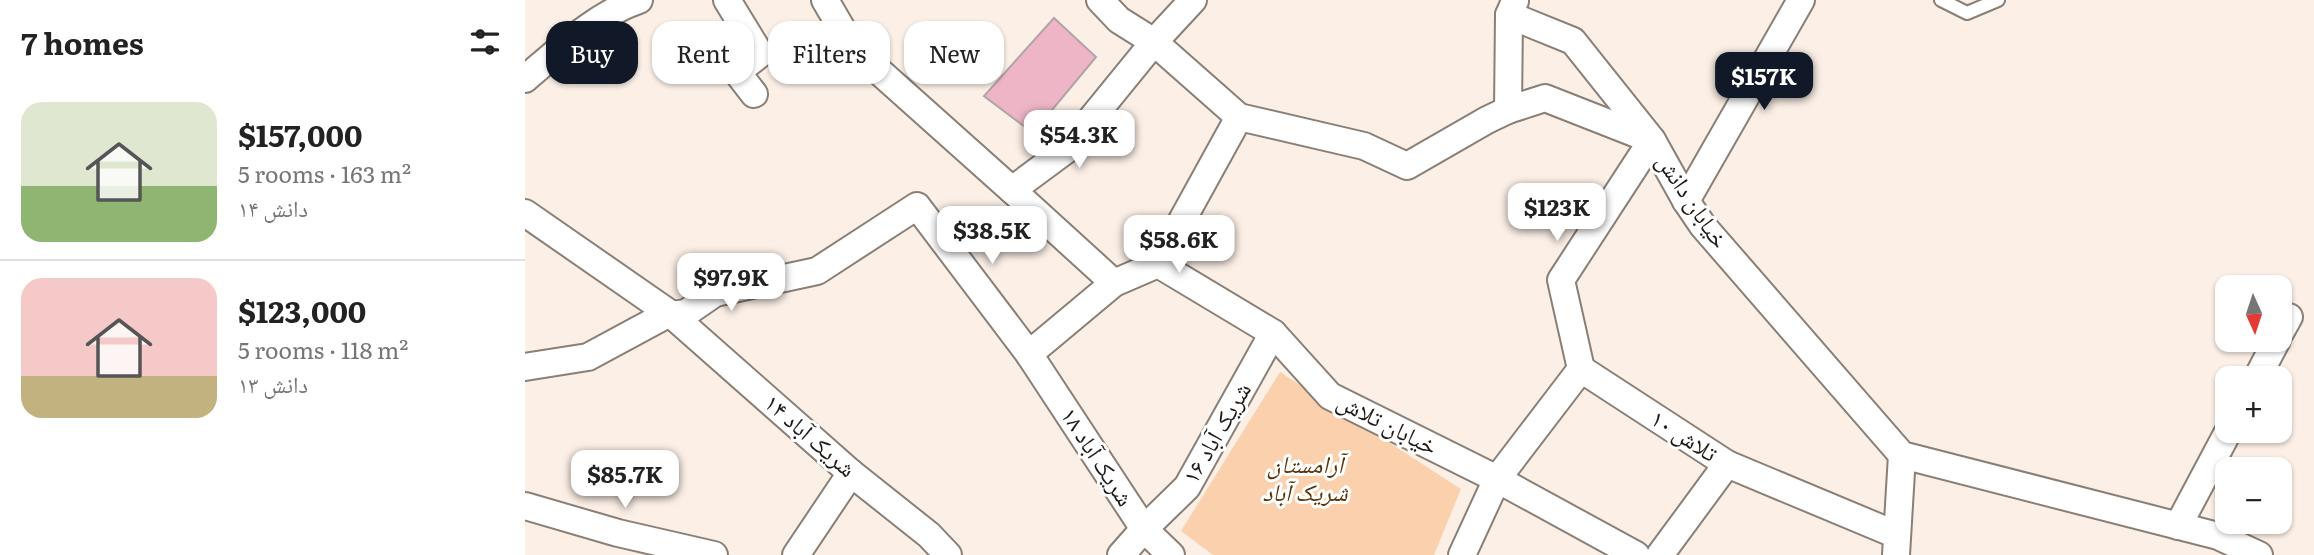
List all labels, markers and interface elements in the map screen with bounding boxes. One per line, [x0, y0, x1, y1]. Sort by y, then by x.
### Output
text: 7 homes [21, 20, 144, 64]
chip: Buy [546, 21, 638, 84]
chip: Rent [652, 21, 754, 84]
chip: Filters [768, 21, 890, 84]
chip: New [904, 21, 1004, 84]
icon: filters [466, 23, 504, 61]
pin: $157K [1715, 52, 1813, 112]
text: $157K [1731, 58, 1797, 92]
pin: $54.3K [1022, 110, 1136, 170]
text: $157,000 [238, 112, 362, 156]
text: $54.3K [1040, 116, 1118, 150]
icon: home [77, 130, 161, 214]
street label: خیابان دانش [1649, 145, 1739, 254]
text: 5 rooms · 163 m² [238, 156, 411, 190]
pin: $123K [1508, 184, 1606, 243]
text: $123K [1524, 189, 1590, 223]
text: دانش ۱۴ [238, 190, 308, 224]
pin: $38.5K [935, 206, 1049, 266]
text: $38.5K [953, 212, 1031, 246]
pin: $58.6K [1122, 216, 1236, 275]
text: $58.6K [1140, 221, 1218, 255]
pin: $97.9K [674, 254, 788, 313]
text: $97.9K [693, 259, 769, 293]
north arrow [2215, 275, 2293, 352]
map controls [2215, 275, 2292, 534]
text: $123,000 [238, 288, 366, 332]
icon: home [77, 306, 161, 390]
text: 5 rooms · 118 m² [238, 332, 408, 366]
text: دانش ۱۳ [238, 366, 308, 400]
button: + [2215, 366, 2292, 443]
street label: شریک آباد ۱۶ [1172, 375, 1258, 489]
street label: خیابان تلاش [1332, 382, 1445, 462]
street label: شریک آباد ۱۴ [758, 384, 865, 484]
street label: شریک آباد ۱۸ [1054, 399, 1144, 512]
street label: تلاش ۱۰ [1645, 399, 1726, 469]
park label: آرامستان شریک آباد [1262, 445, 1349, 508]
pin: $85.7K [568, 450, 682, 510]
text: $85.7K [587, 456, 663, 490]
button: − [2215, 457, 2292, 534]

